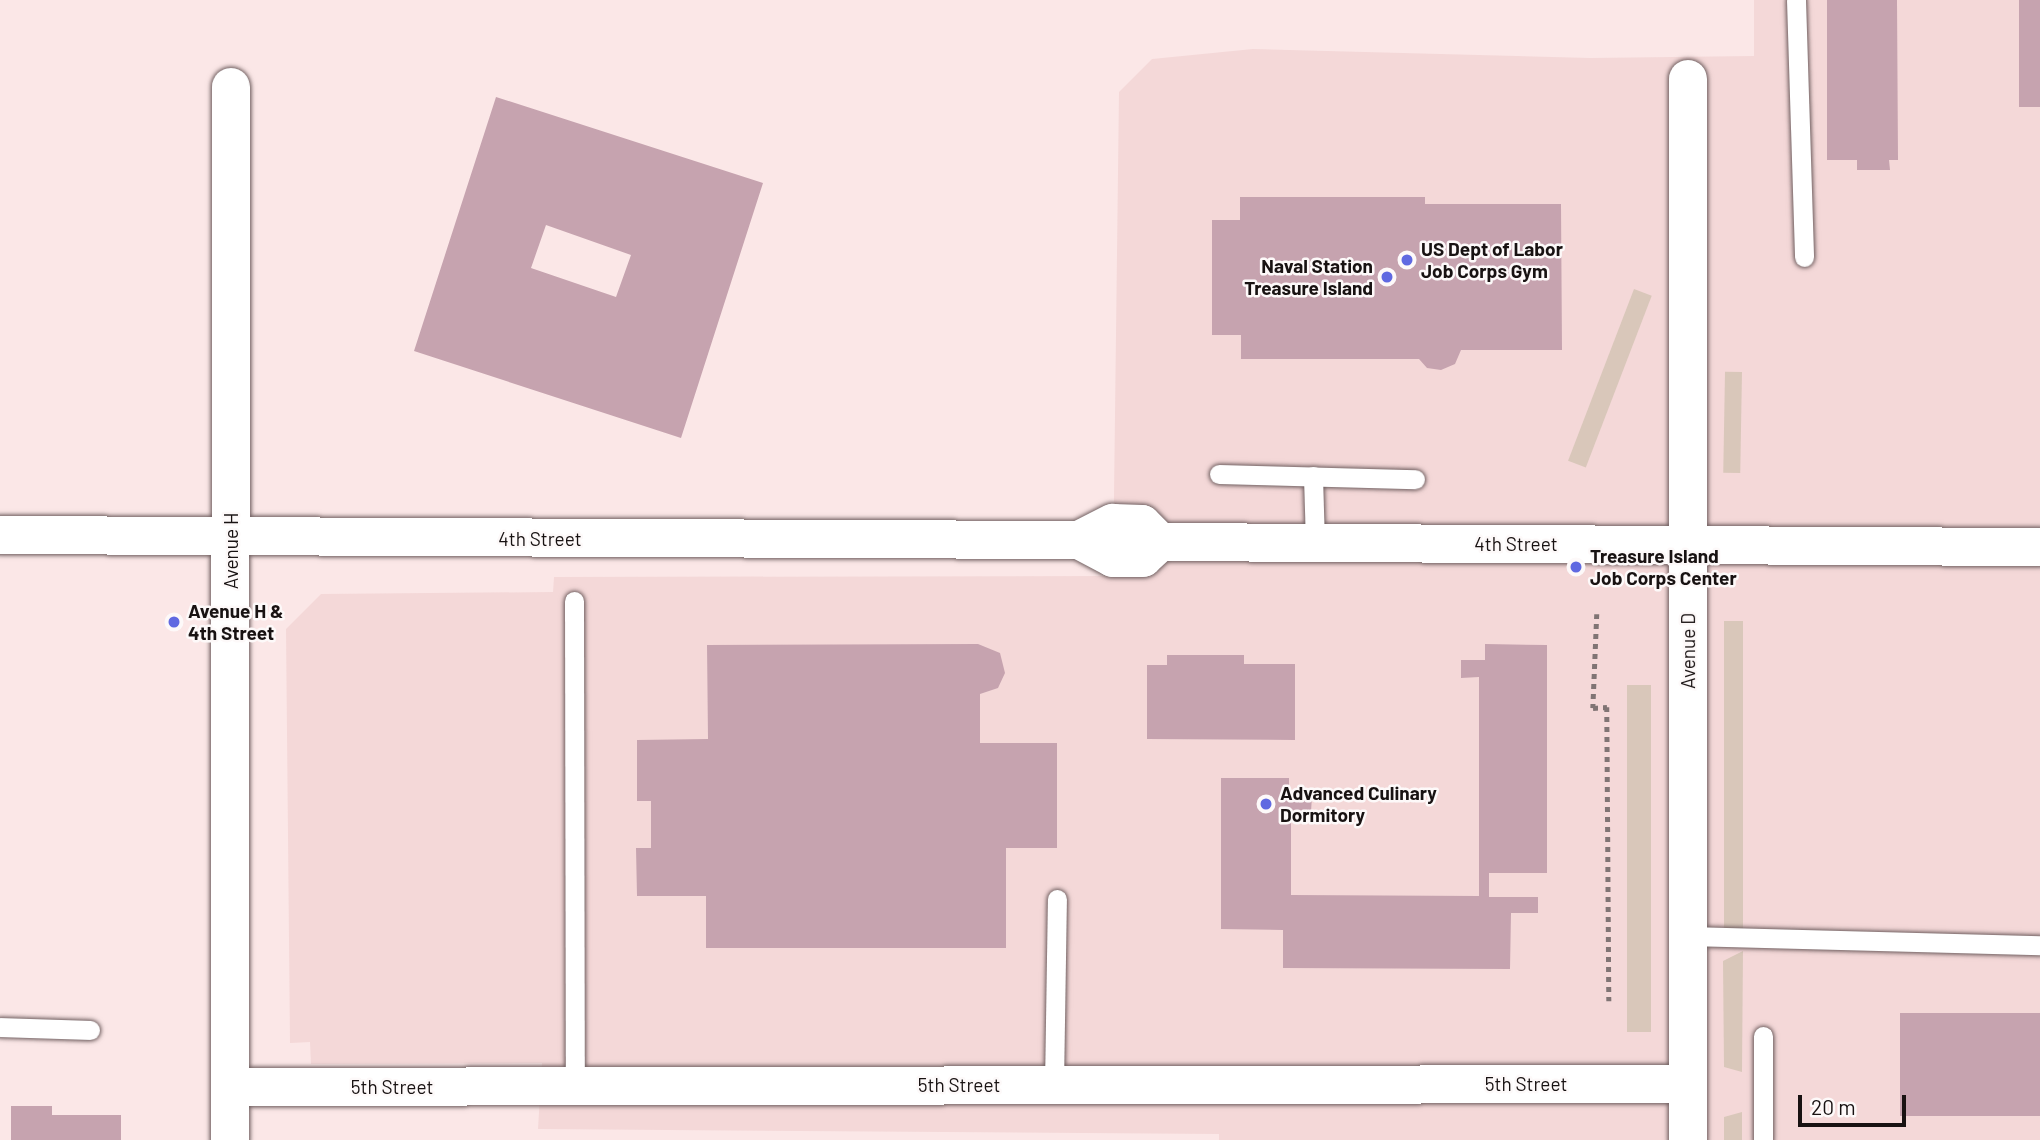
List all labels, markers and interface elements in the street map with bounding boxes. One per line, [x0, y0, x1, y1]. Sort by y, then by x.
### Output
place label: US Dept of Labor Job Corps Gym [1421, 238, 1563, 282]
marker: US Dept of Labor Job Corps Gym [1399, 252, 1415, 268]
place label: Naval Station Treasure Island [1244, 255, 1373, 299]
marker: Naval Station Treasure Island [1379, 269, 1395, 285]
street label: Avenue H [220, 513, 242, 589]
street label: 4th Street [498, 528, 582, 550]
street label: 4th Street [1474, 533, 1558, 555]
place label: Treasure Island Job Corps Center [1590, 545, 1737, 589]
marker: Treasure Island Job Corps Center [1568, 559, 1584, 575]
place label: Avenue H & 4th Street [188, 600, 283, 644]
street label: Avenue D [1677, 613, 1699, 689]
marker: Avenue H & 4th Street [166, 614, 182, 630]
place label: Advanced Culinary Dormitory [1280, 782, 1437, 826]
marker: Advanced Culinary Dormitory [1258, 796, 1274, 812]
street label: 5th Street [1485, 1073, 1567, 1095]
street label: 5th Street [918, 1074, 1000, 1096]
street label: 5th Street [351, 1076, 433, 1098]
scale bar [1802, 1080, 1910, 1124]
text: 20 m [1811, 1094, 1856, 1119]

